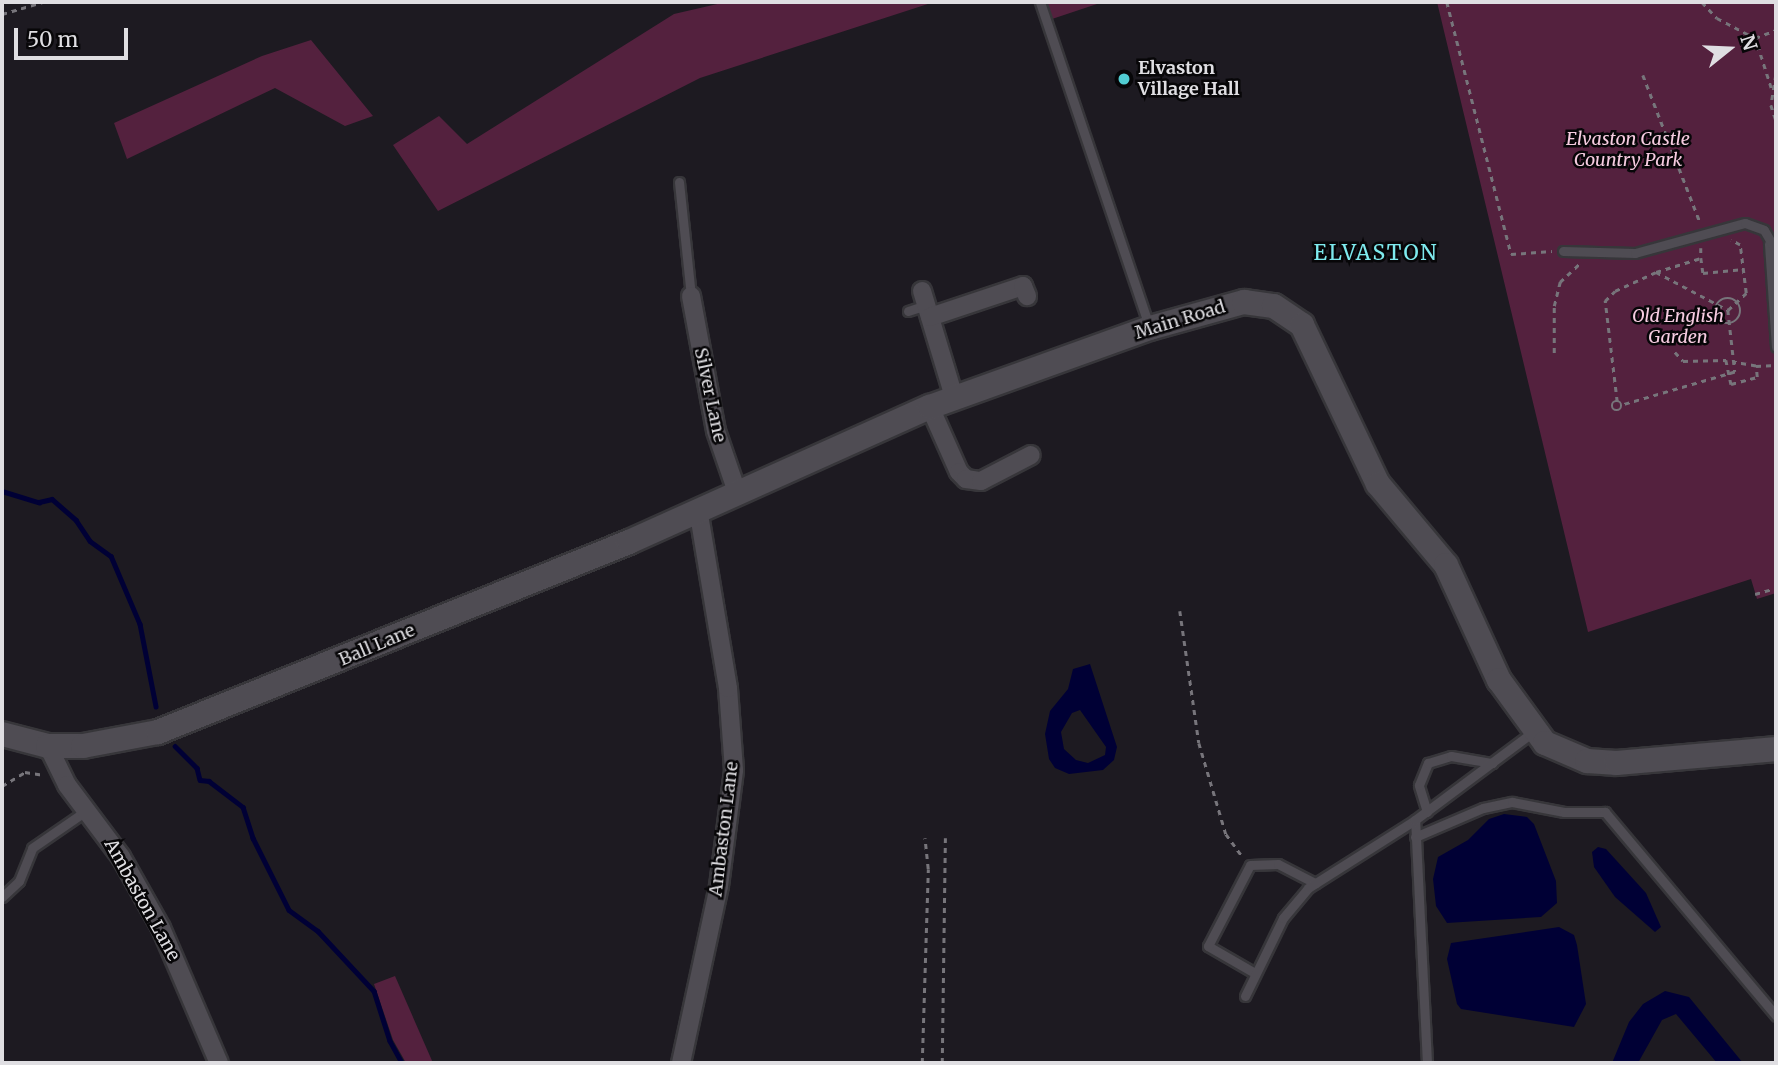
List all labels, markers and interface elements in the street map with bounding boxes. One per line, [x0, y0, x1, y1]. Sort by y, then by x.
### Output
scale bar [18, 14, 131, 58]
north arrow [1694, 14, 1764, 84]
text: 50 m [27, 26, 78, 53]
text: N [1735, 32, 1763, 53]
place label: Elvaston Village Hall [1138, 58, 1240, 100]
marker: Elvaston Village Hall [1116, 71, 1132, 87]
park label: Elvaston Castle Country Park [1566, 129, 1690, 172]
district label: ELVASTON [1314, 240, 1438, 266]
street label: Main Road [1132, 296, 1228, 344]
park label: Old English Garden [1632, 306, 1724, 348]
street label: Silver Lane [689, 346, 731, 444]
street label: Ball Lane [336, 619, 418, 671]
street label: Ambaston Lane [705, 760, 743, 898]
street label: Ambaston Lane [100, 835, 184, 965]

